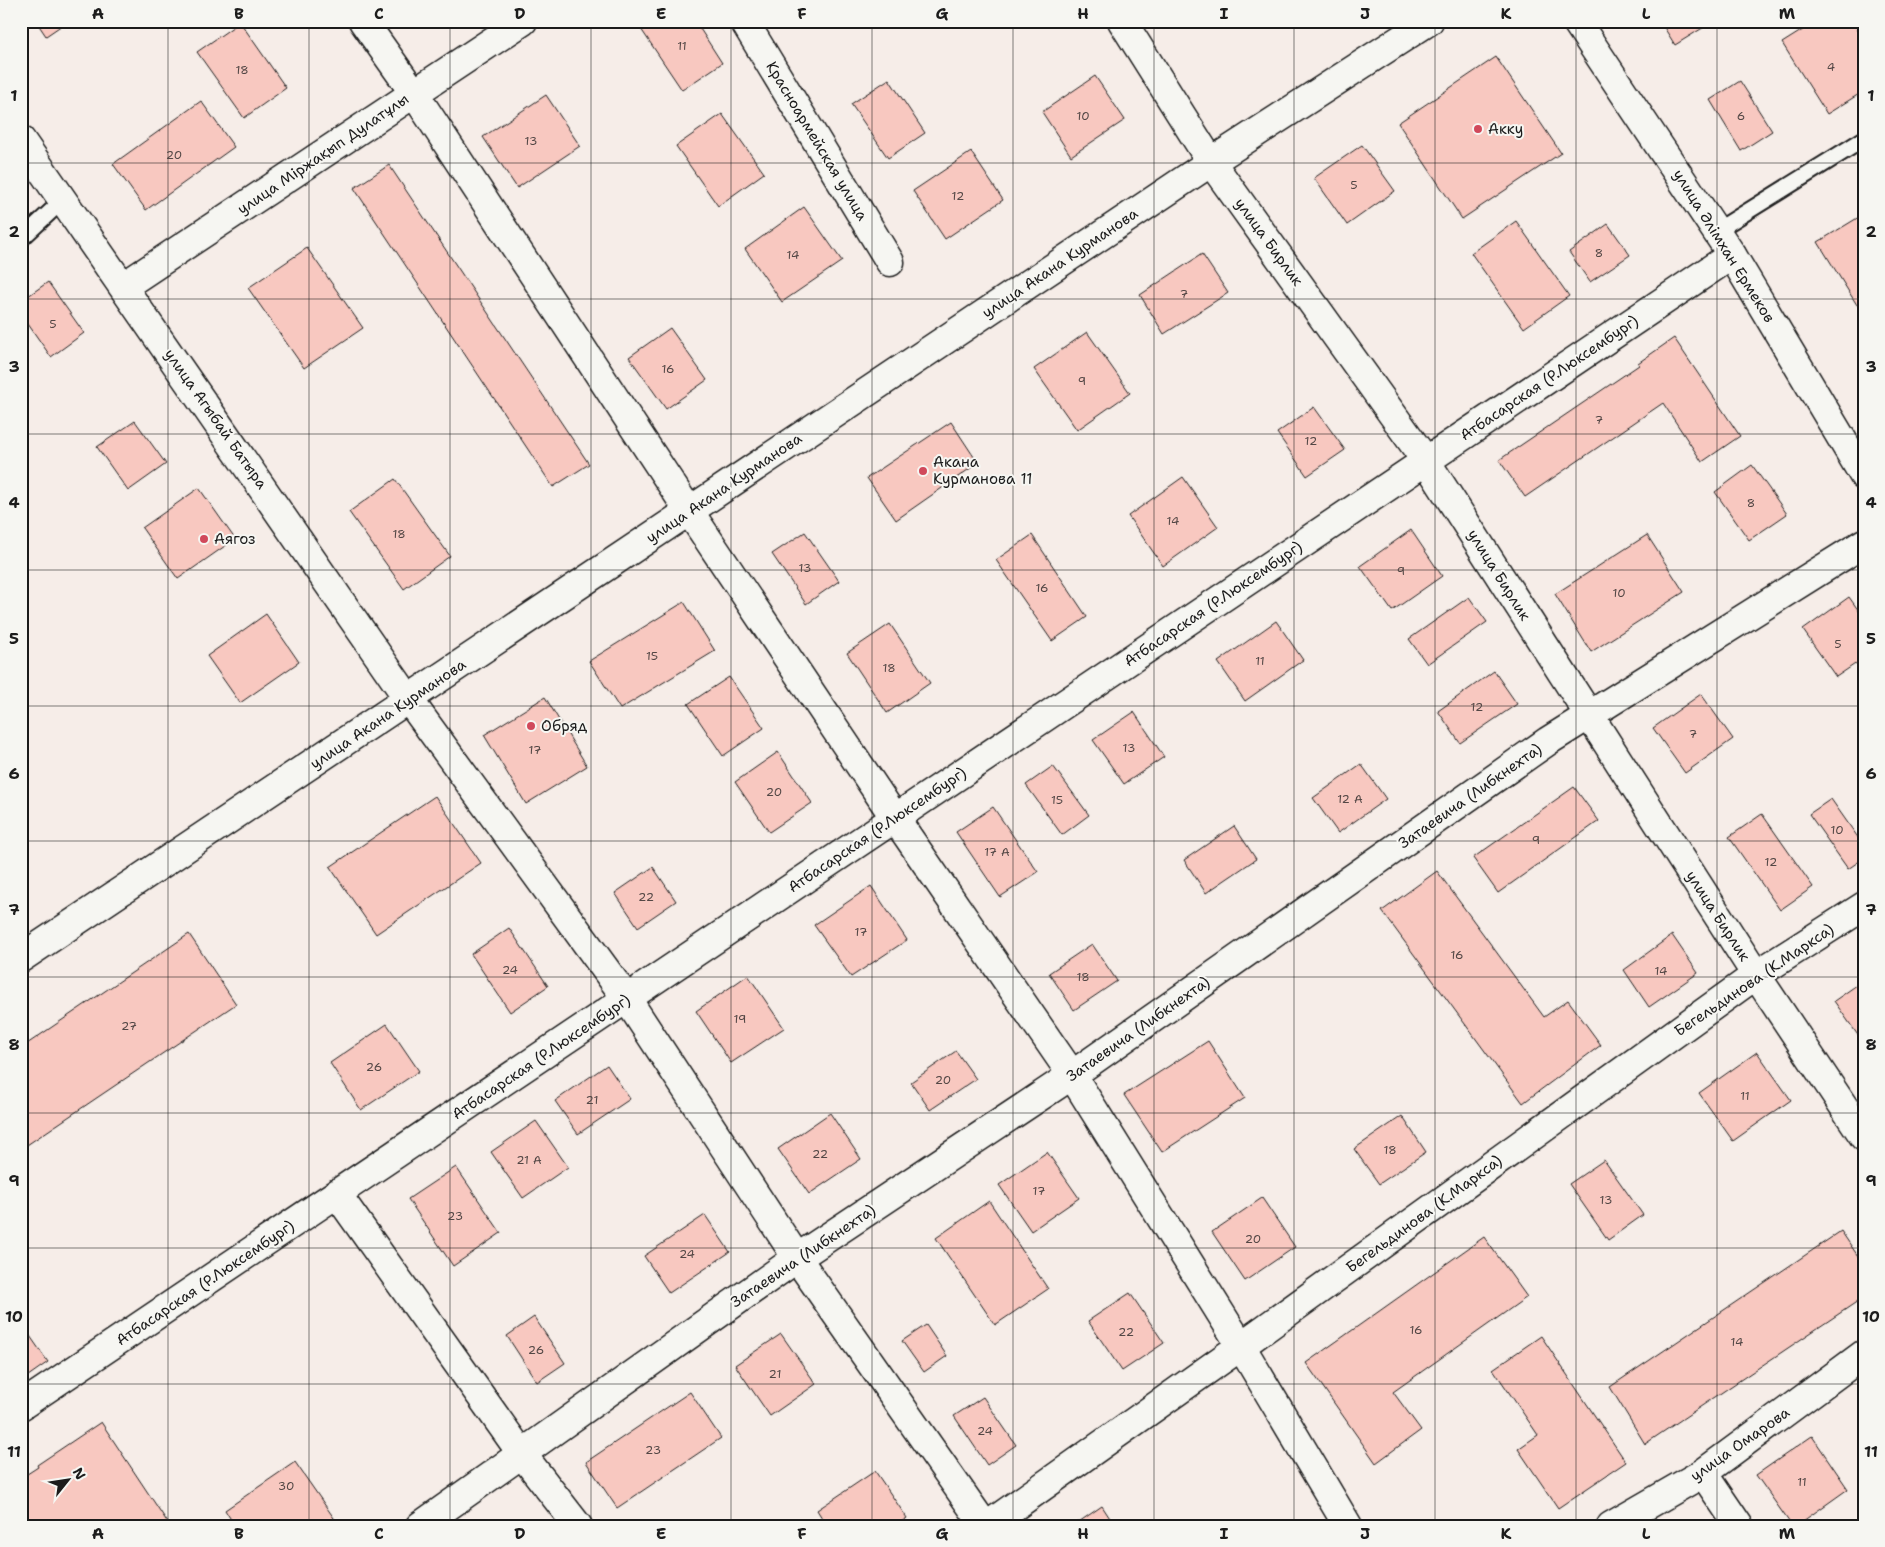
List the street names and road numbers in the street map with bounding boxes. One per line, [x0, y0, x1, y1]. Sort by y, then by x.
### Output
street label: Красноармейская улица [761, 58, 873, 225]
street label: улица Міржақып Дулатұлы [233, 89, 413, 219]
street label: улица Әлімхан Ермеков [1669, 166, 1779, 327]
street label: улица Бирлик [1230, 194, 1308, 290]
street label: улица Акана Курманова [978, 203, 1142, 323]
street label: Атбасарская (Р.Люксембург) [1456, 311, 1642, 445]
street label: улица Агыбай Батыра [160, 345, 272, 494]
street label: улица Акана Курманова [642, 428, 806, 548]
street label: улица Бирлик [1463, 526, 1535, 624]
street label: Атбасарская (Р.Люксембург) [1120, 537, 1306, 671]
street label: улица Акана Курманова [306, 654, 470, 774]
street label: Затаевича (Либкнехта) [1394, 739, 1546, 853]
street label: Атбасарская (Р.Люксембург) [784, 763, 970, 897]
street label: улица Бирлик [1681, 867, 1755, 965]
street label: Бегельдинова (К.Маркса) [1670, 919, 1838, 1041]
street label: Затаевича (Либкнехта) [1062, 972, 1214, 1086]
street label: Атбасарская (Р.Люксембург) [448, 990, 634, 1124]
street label: Бегельдинова (К.Маркса) [1342, 1151, 1506, 1277]
street label: Затаевича (Либкнехта) [727, 1200, 879, 1312]
street label: Атбасарская (Р.Люксембург) [112, 1216, 298, 1350]
street label: улица Омарова [1686, 1402, 1794, 1486]

